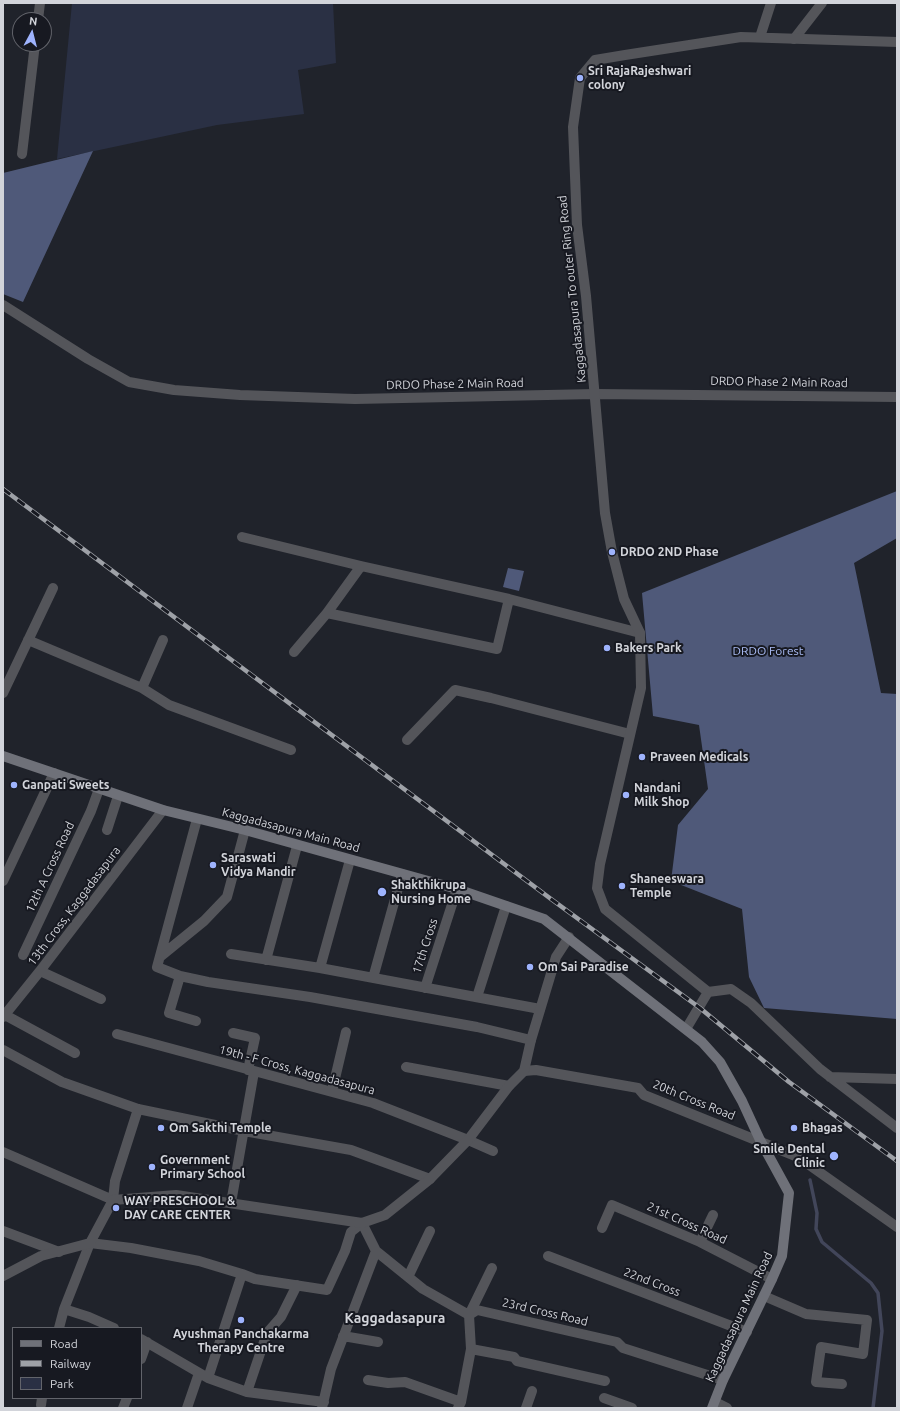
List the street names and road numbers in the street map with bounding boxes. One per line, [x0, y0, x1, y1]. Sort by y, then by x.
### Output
street label: Kaggadasapura To outer Ring Road [555, 195, 589, 383]
street label: DRDO Phase 2 Main Road [710, 374, 848, 390]
street label: DRDO Phase 2 Main Road [386, 376, 524, 392]
street label: Kaggadasapura Main Road [221, 805, 361, 855]
street label: 12th A Cross Road [23, 819, 77, 915]
street label: 13th Cross, Kaggadasapura [24, 844, 124, 968]
street label: 17th Cross [409, 917, 441, 975]
street label: 19th - F Cross, Kaggadasapura [218, 1042, 376, 1098]
street label: 20th Cross Road [651, 1077, 737, 1123]
street label: 21st Cross Road [645, 1199, 729, 1247]
street label: Kaggadasapura Main Road [702, 1250, 776, 1384]
street label: 22nd Cross [622, 1265, 682, 1299]
street label: 23rd Cross Road [501, 1295, 589, 1329]

